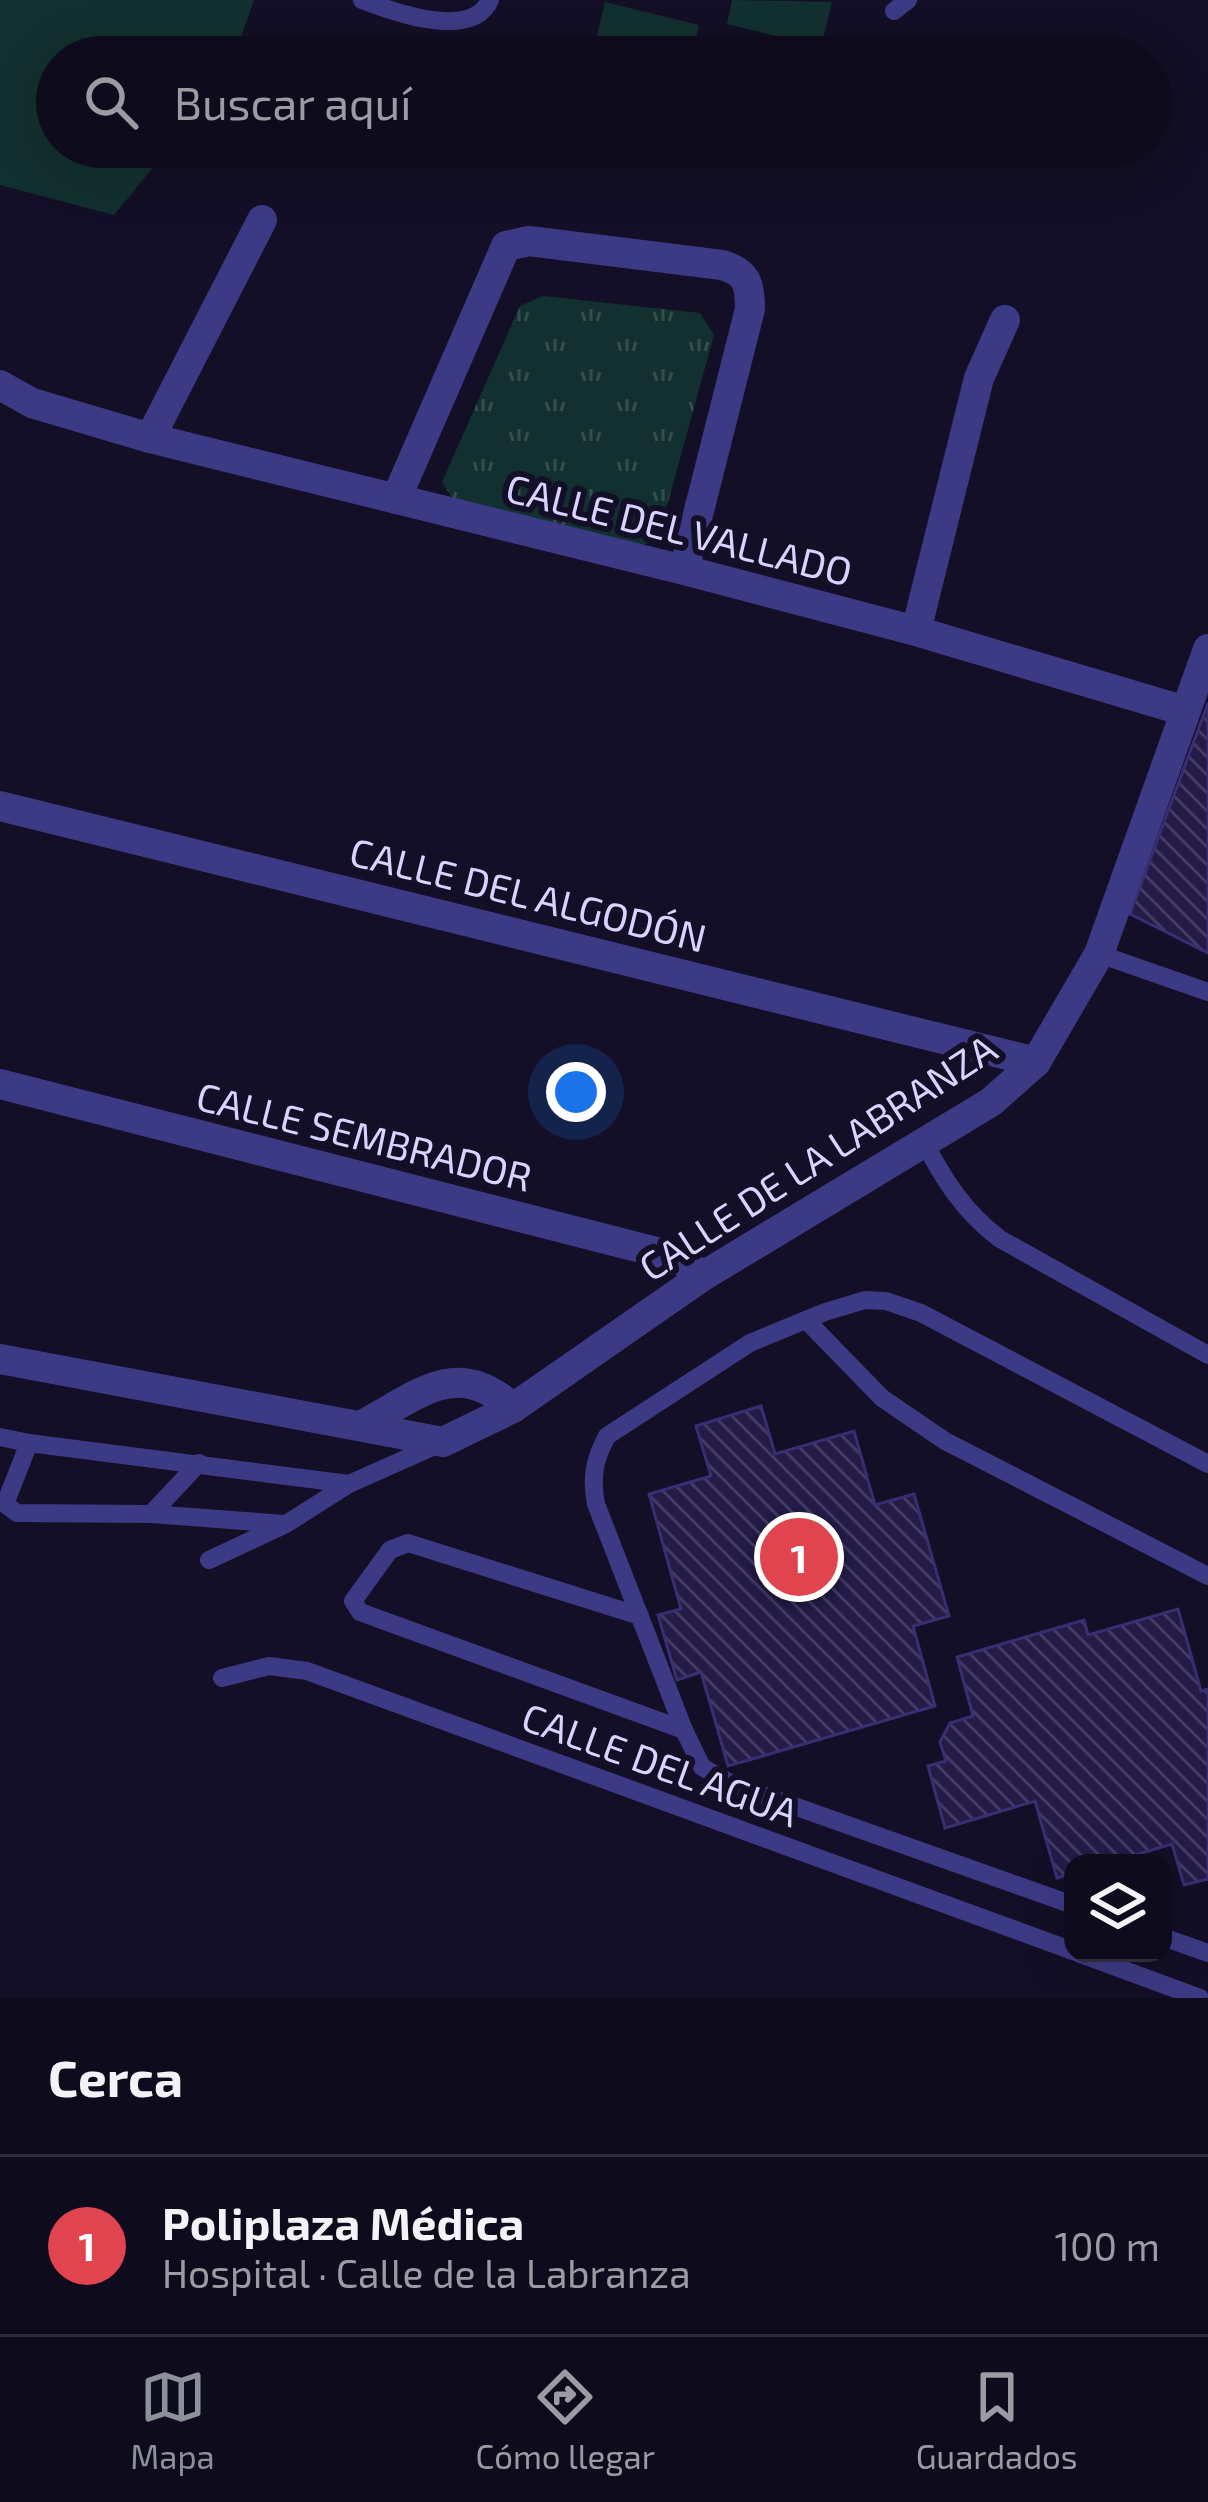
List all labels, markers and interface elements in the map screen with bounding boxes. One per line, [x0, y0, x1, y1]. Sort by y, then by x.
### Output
search box [36, 36, 1172, 168]
icon: search [78, 69, 144, 135]
text: Buscar aquí [174, 75, 411, 129]
street label: CALLE DEL VALLADO [502, 463, 857, 594]
street label: CALLE DEL ALGODÓN [345, 827, 711, 961]
street label: CALLE DE LA LABRANZA [630, 1024, 1005, 1290]
your location [546, 1062, 606, 1122]
street label: CALLE SEMBRADOR [192, 1071, 537, 1200]
pin: 1 [760, 1512, 838, 1602]
street label: CALLE DEL AGUA [516, 1692, 805, 1835]
map controls [1064, 1854, 1172, 1962]
button: layers [1064, 1854, 1172, 1962]
text: Cerca [48, 2046, 183, 2107]
text: Poliplaza Médica [162, 2195, 524, 2249]
text: 1 [79, 2222, 95, 2269]
text: 100 m [1055, 2222, 1160, 2269]
text: Hospital · Calle de la Labranza [162, 2249, 691, 2296]
tab: Mapa [130, 2364, 215, 2476]
tab: Cómo llegar [475, 2364, 655, 2476]
tab: Guardados [916, 2364, 1078, 2476]

